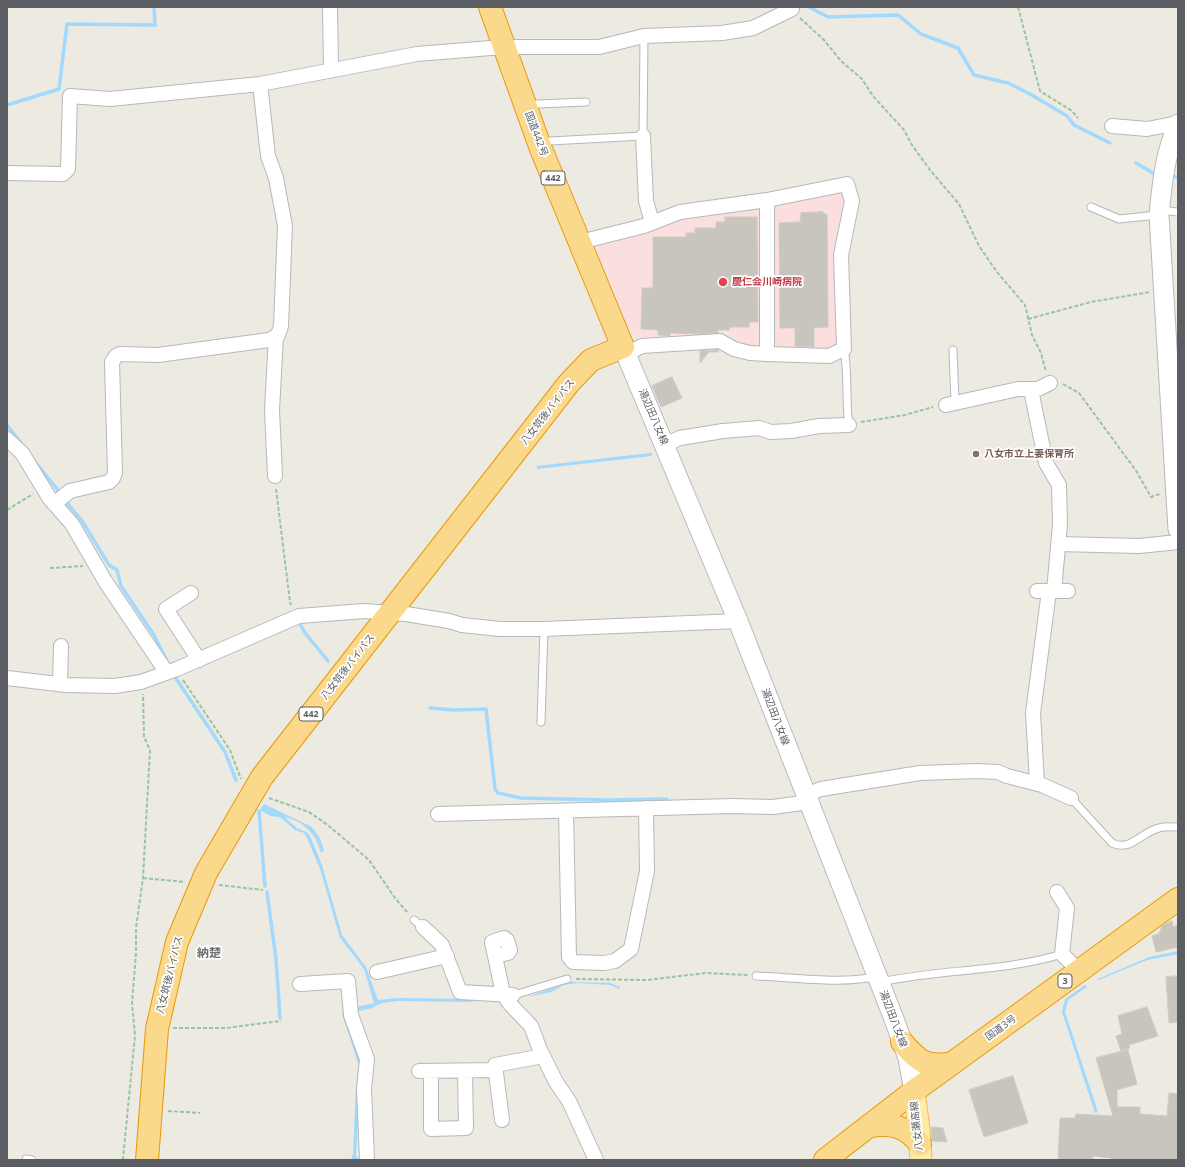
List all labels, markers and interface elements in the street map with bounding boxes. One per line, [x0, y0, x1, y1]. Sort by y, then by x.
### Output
street label: 国道442号 [522, 110, 550, 158]
road number: 442 [541, 171, 565, 185]
marker: 慶仁会川崎病院 [717, 276, 729, 288]
place label: 慶仁会川崎病院 [732, 276, 802, 288]
street label: 八女筑後バイパス [519, 377, 577, 447]
street label: 湯辺田八女線 [636, 387, 670, 447]
place label: 八女市立上妻保育所 [984, 448, 1074, 460]
marker: 八女市立上妻保育所 [971, 449, 981, 459]
street label: 八女筑後バイパス [319, 632, 377, 702]
street label: 湯辺田八女線 [759, 687, 791, 747]
road number: 442 [299, 707, 323, 721]
street label: 八女筑後バイパス [155, 935, 185, 1015]
district label: 納楚 [197, 947, 221, 961]
road number: 3 [1058, 974, 1072, 988]
street label: 湯辺田八女線 [877, 989, 909, 1049]
street label: 国道3号 [983, 1013, 1019, 1043]
street label: 八女瀬高線 [908, 1101, 926, 1151]

